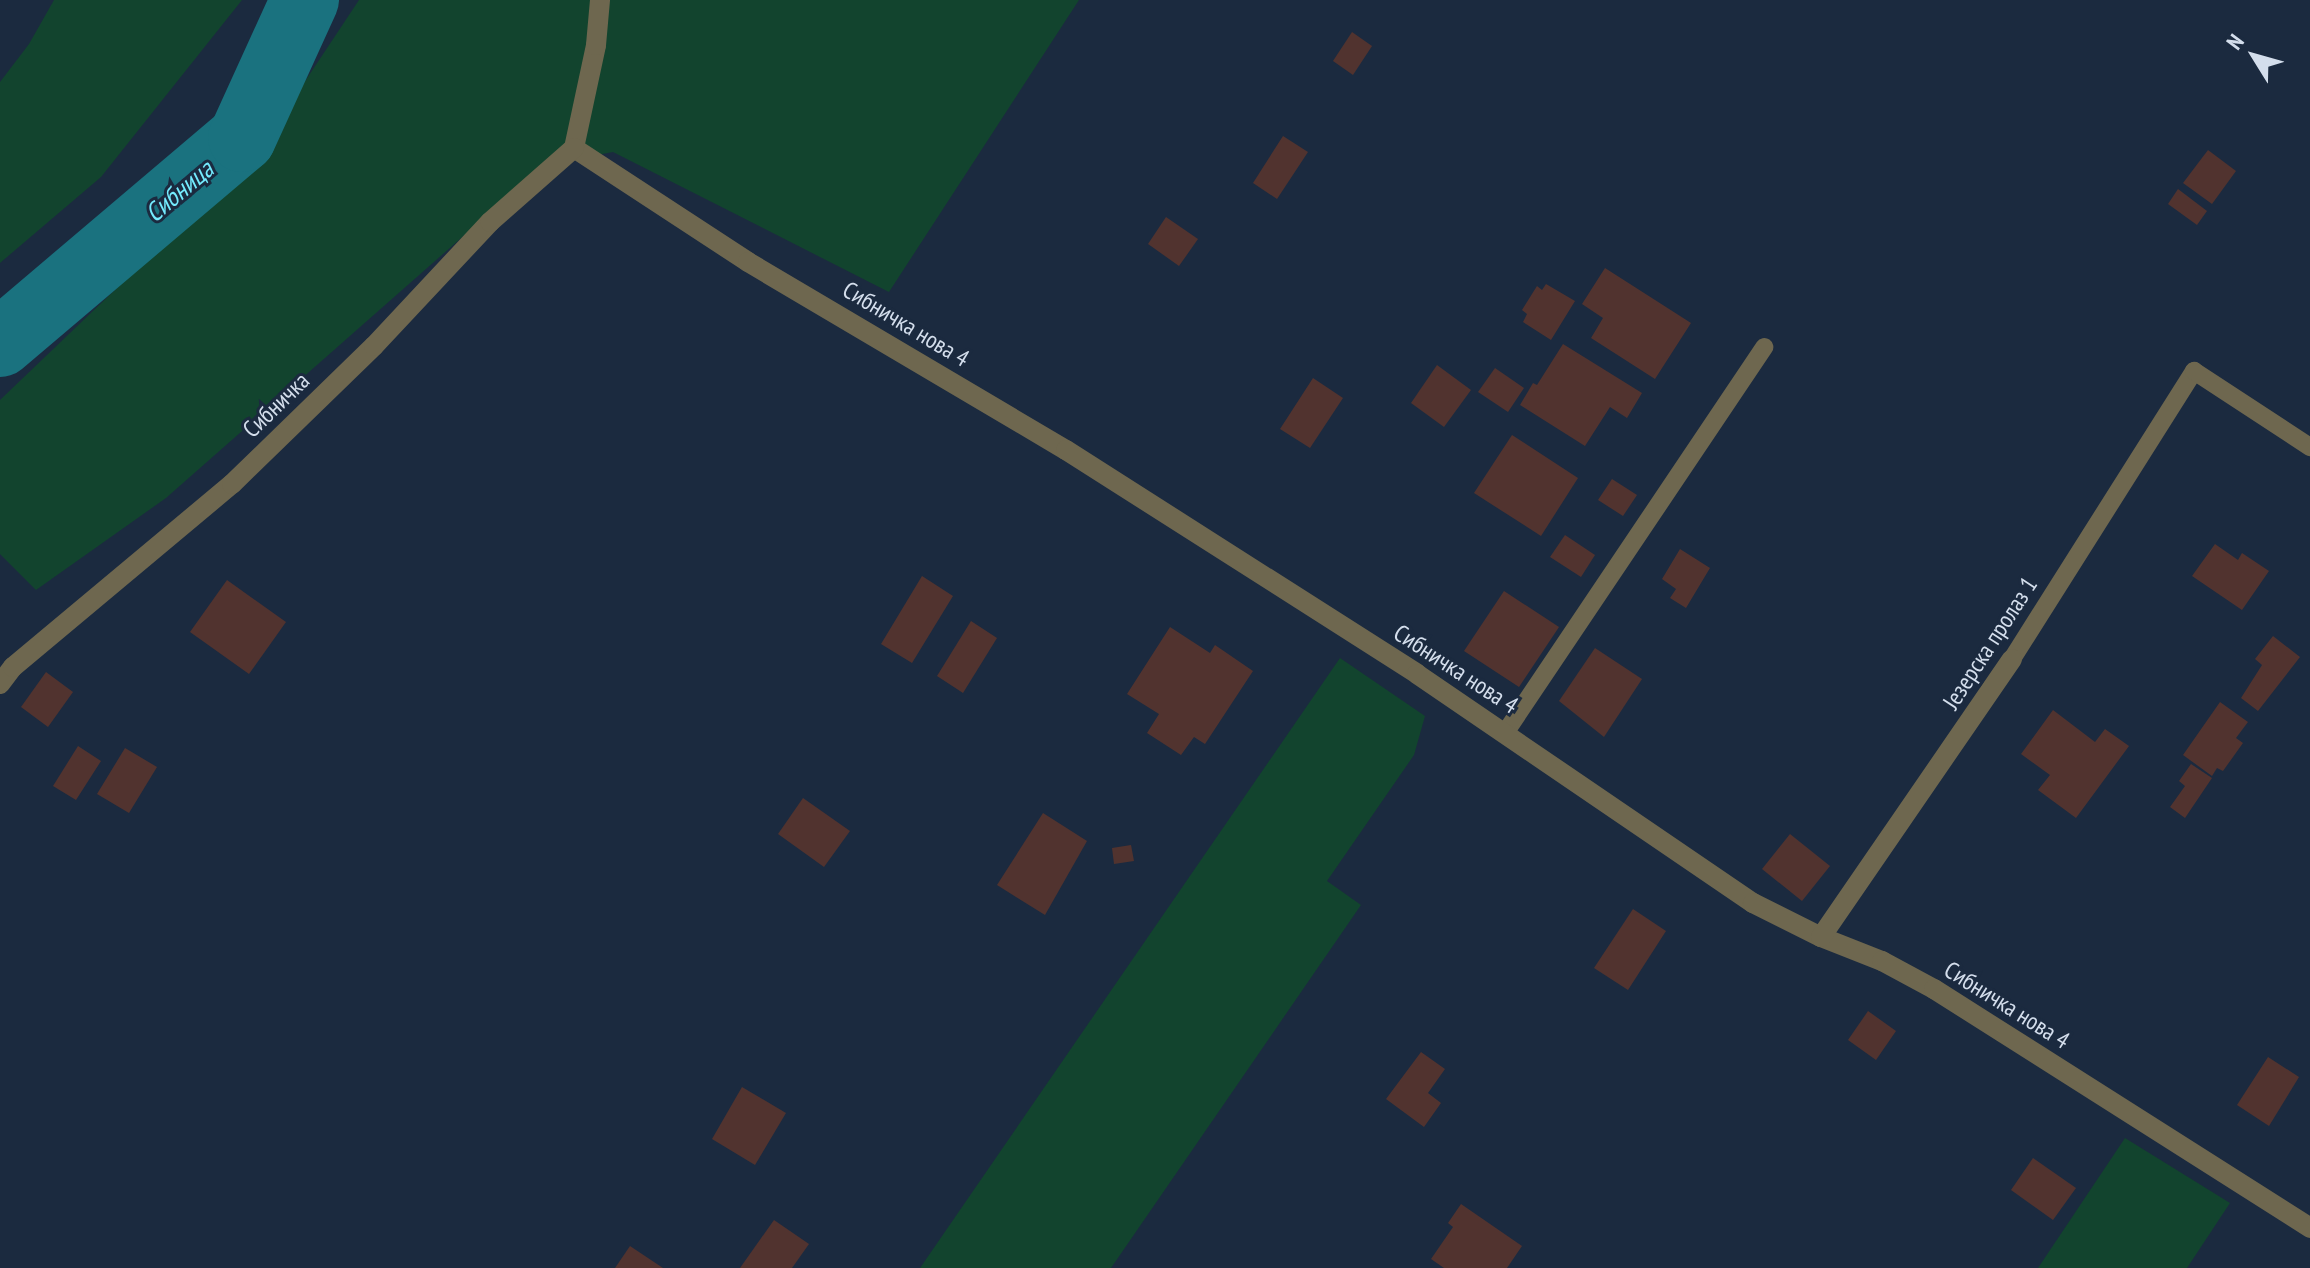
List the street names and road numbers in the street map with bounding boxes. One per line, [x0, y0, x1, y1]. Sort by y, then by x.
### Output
street label: Сибничка нова 4 [838, 275, 974, 373]
street label: Сибничка [237, 366, 315, 444]
street label: Језерска пролаз 1 [1937, 572, 2043, 714]
street label: Сибничка нова 4 [1388, 618, 1524, 720]
street label: Сибничка нова 4 [1939, 955, 2075, 1055]

